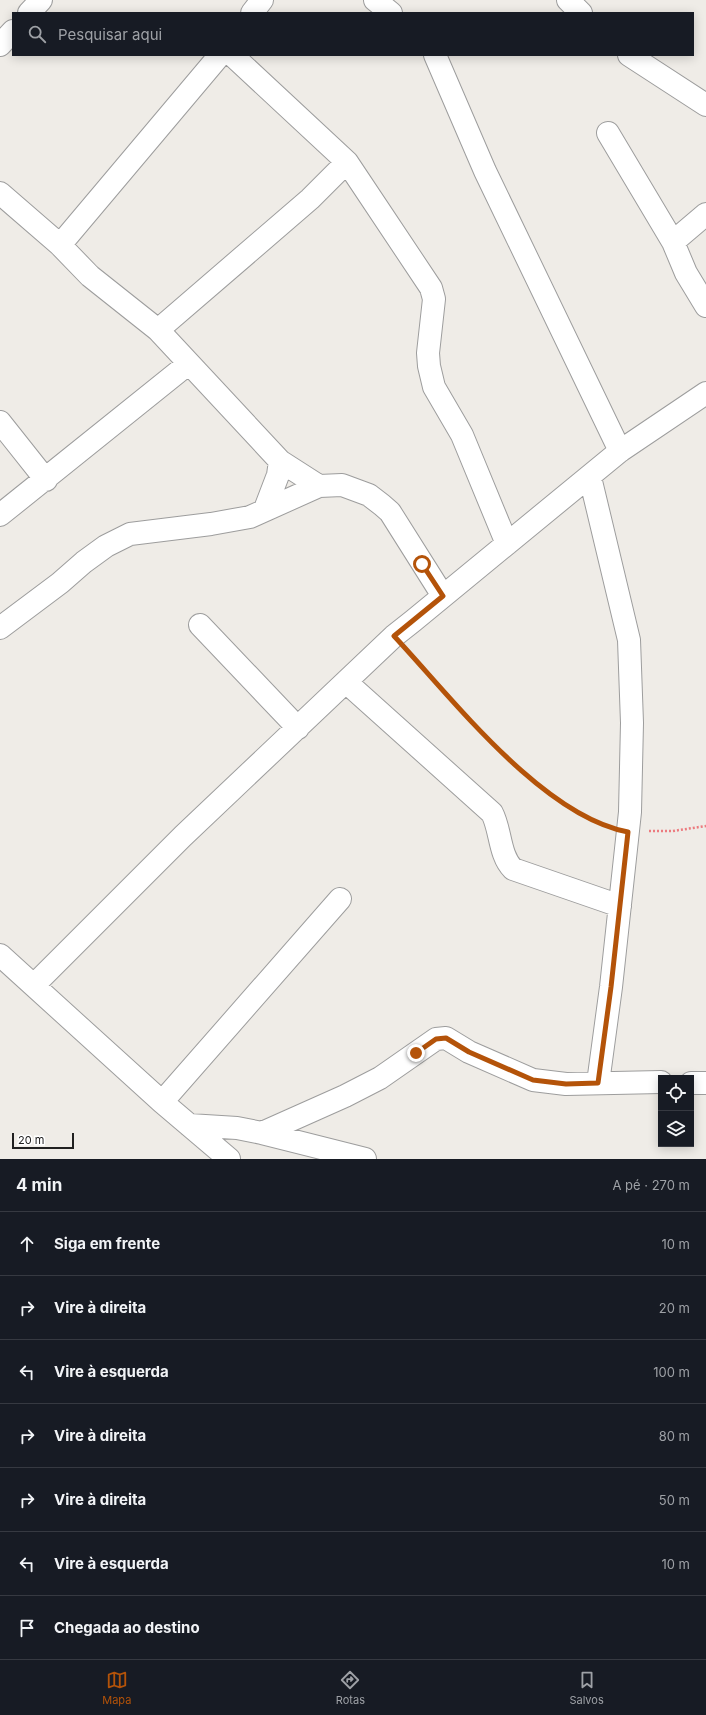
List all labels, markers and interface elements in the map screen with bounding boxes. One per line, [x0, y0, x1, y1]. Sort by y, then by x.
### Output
search box [12, 12, 694, 56]
icon: search [26, 23, 48, 45]
text: Pesquisar aqui [58, 25, 162, 44]
route start [413, 555, 431, 573]
route end [407, 1044, 425, 1062]
map controls [658, 1075, 694, 1147]
button: locate [658, 1075, 694, 1111]
button: layers [658, 1111, 694, 1147]
scale bar [12, 1131, 74, 1150]
text: 20 m [18, 1133, 44, 1147]
text: 4 min [16, 1175, 62, 1195]
text: A pé · 270 m [612, 1177, 690, 1193]
icon: ahead [16, 1233, 38, 1255]
text: Siga em frente [54, 1234, 160, 1253]
text: 10 m [661, 1236, 690, 1252]
icon: right [16, 1297, 38, 1319]
text: Vire à direita [54, 1298, 146, 1317]
text: 20 m [659, 1300, 690, 1316]
icon: left [16, 1361, 38, 1383]
text: Vire à esquerda [54, 1362, 169, 1381]
text: 100 m [653, 1364, 690, 1380]
icon: right [16, 1425, 38, 1447]
text: Vire à direita [54, 1426, 146, 1445]
text: 80 m [659, 1428, 690, 1444]
icon: right [16, 1489, 38, 1511]
text: Vire à direita [54, 1490, 146, 1509]
text: 50 m [659, 1492, 690, 1508]
icon: left [16, 1553, 38, 1575]
text: Vire à esquerda [54, 1554, 169, 1573]
text: 10 m [661, 1556, 690, 1572]
icon: arrive [16, 1617, 38, 1639]
text: Chegada ao destino [54, 1618, 200, 1637]
tab: Mapa [102, 1669, 131, 1707]
tab: Rotas [336, 1669, 365, 1707]
tab: Salvos [569, 1669, 604, 1707]

